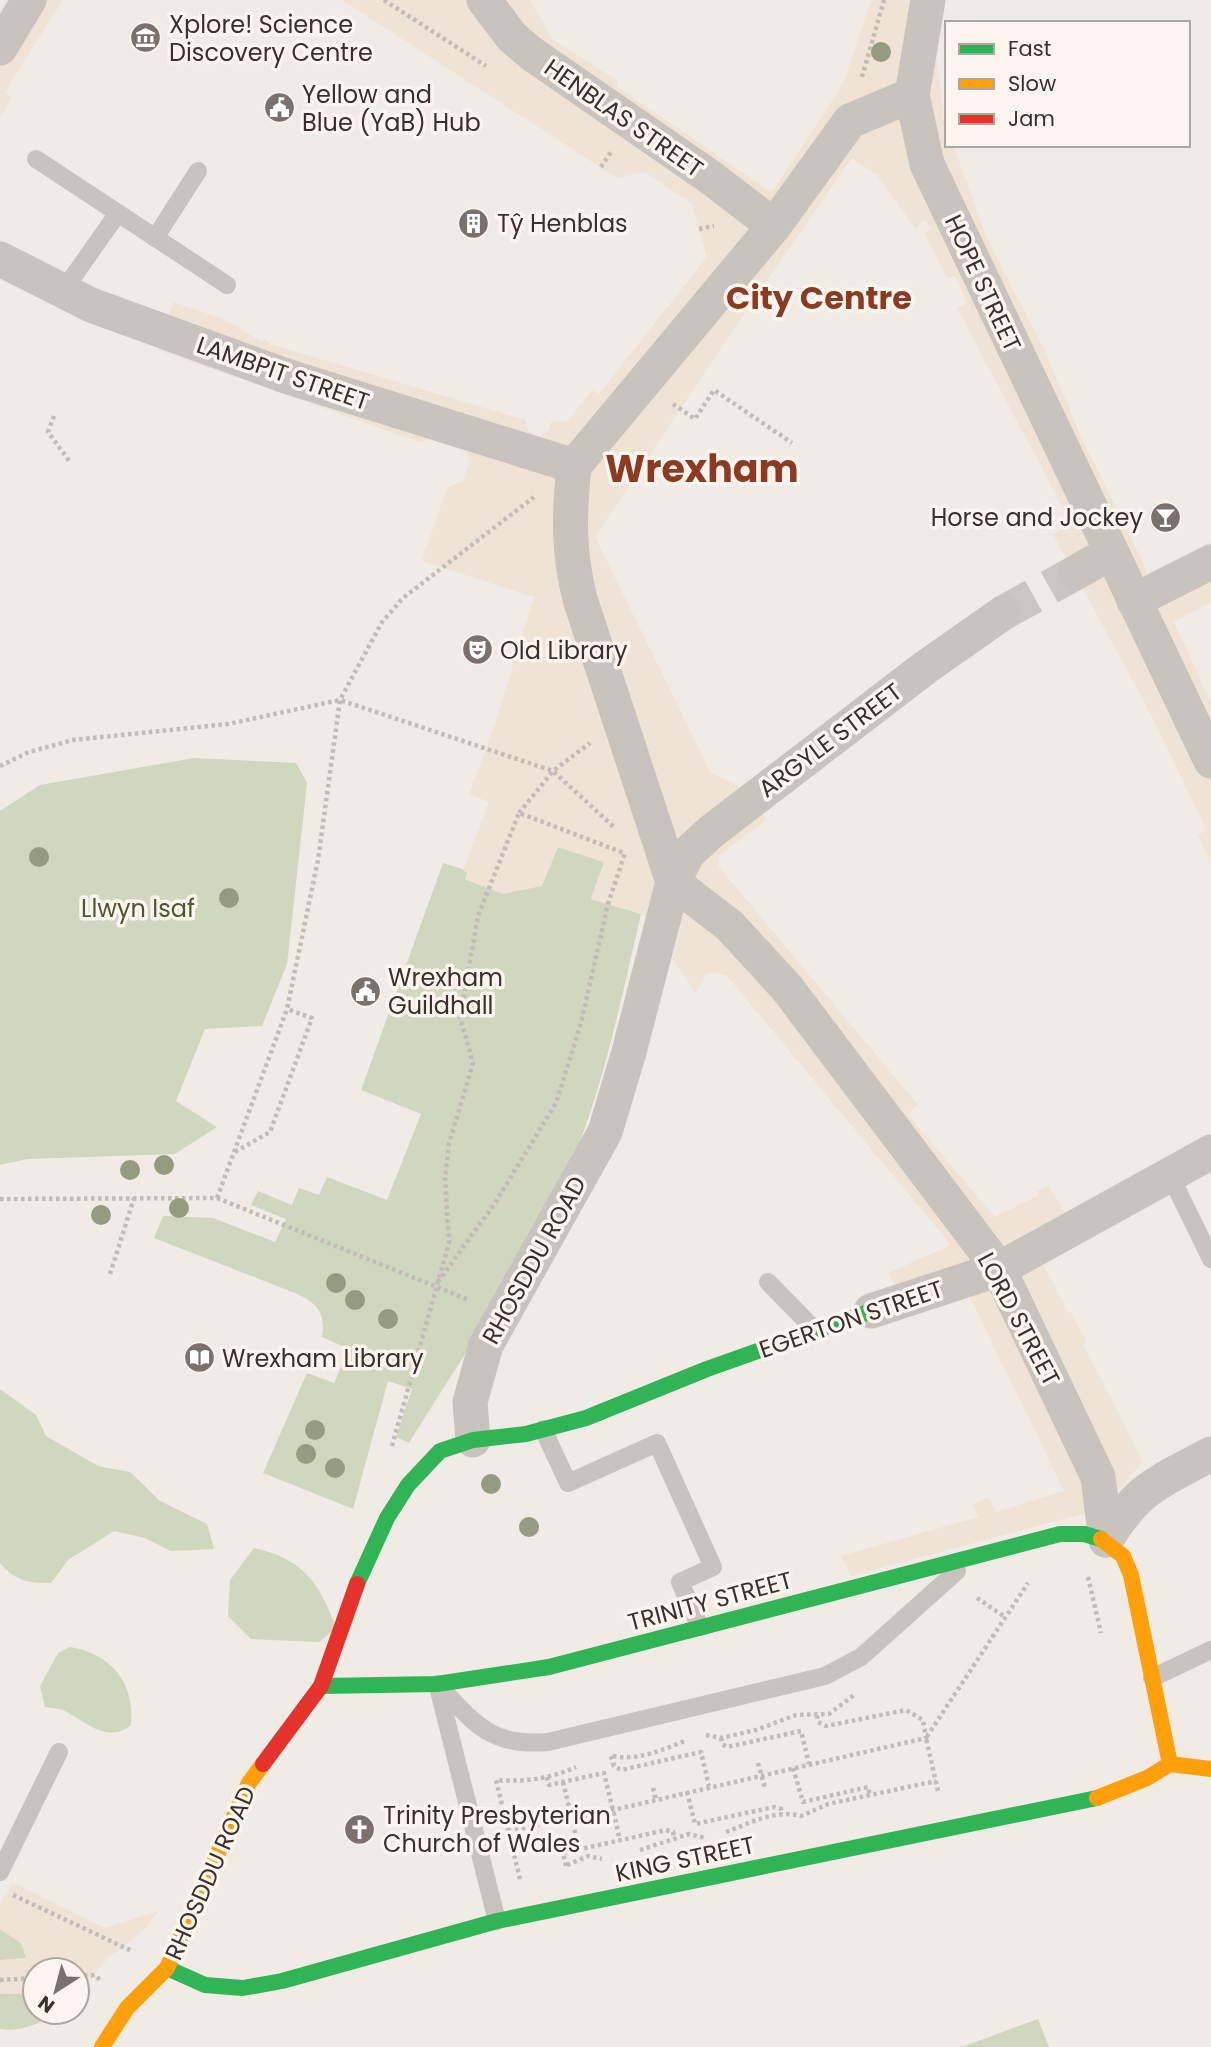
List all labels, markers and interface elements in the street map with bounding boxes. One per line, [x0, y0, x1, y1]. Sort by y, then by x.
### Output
place label: Xplore! Science Discovery Centre [169, 8, 373, 69]
museum icon: Xplore! Science Discovery Centre [129, 21, 163, 55]
legend [945, 21, 1190, 147]
text: Fast [1008, 34, 1051, 63]
street label: HENBLAS STREET [538, 51, 710, 185]
text: Slow [1008, 69, 1056, 98]
place label: Yellow and Blue (YaB) Hub [302, 78, 481, 139]
public building icon: Yellow and Blue (YaB) Hub [262, 91, 296, 125]
text: Jam [1008, 104, 1055, 133]
building icon: Tŷ Henblas [457, 206, 491, 240]
place label: Tŷ Henblas [497, 207, 628, 240]
street label: HOPE STREET [937, 209, 1029, 357]
district label: City Centre [726, 275, 912, 320]
street label: LAMBPIT STREET [192, 328, 374, 418]
district label: Wrexham [605, 442, 799, 495]
bar icon: Horse and Jockey [1149, 500, 1183, 534]
place label: Horse and Jockey [931, 501, 1143, 534]
theatre icon: Old Library [460, 633, 494, 667]
place label: Old Library [500, 634, 628, 667]
street label: ARGYLE STREET [751, 675, 909, 805]
park label: Llwyn Isaf [81, 892, 195, 925]
place label: Wrexham Guildhall [388, 961, 503, 1022]
public building icon: Wrexham Guildhall [348, 974, 382, 1008]
street label: RHOSDDU ROAD [474, 1170, 594, 1350]
street label: LORD STREET [970, 1247, 1068, 1391]
street label: EGERTON STREET [755, 1272, 947, 1366]
library icon: Wrexham Library [182, 1341, 216, 1375]
place label: Wrexham Library [222, 1342, 424, 1375]
street label: TRINITY STREET [624, 1563, 796, 1639]
street label: RHOSDDU ROAD [157, 1781, 263, 1965]
place label: Trinity Presbyterian Church of Wales [383, 1799, 611, 1860]
church icon: Trinity Presbyterian Church of Wales [343, 1812, 377, 1846]
street label: KING STREET [612, 1828, 758, 1890]
north arrow [21, 1956, 91, 2026]
text: N [33, 1989, 60, 2019]

